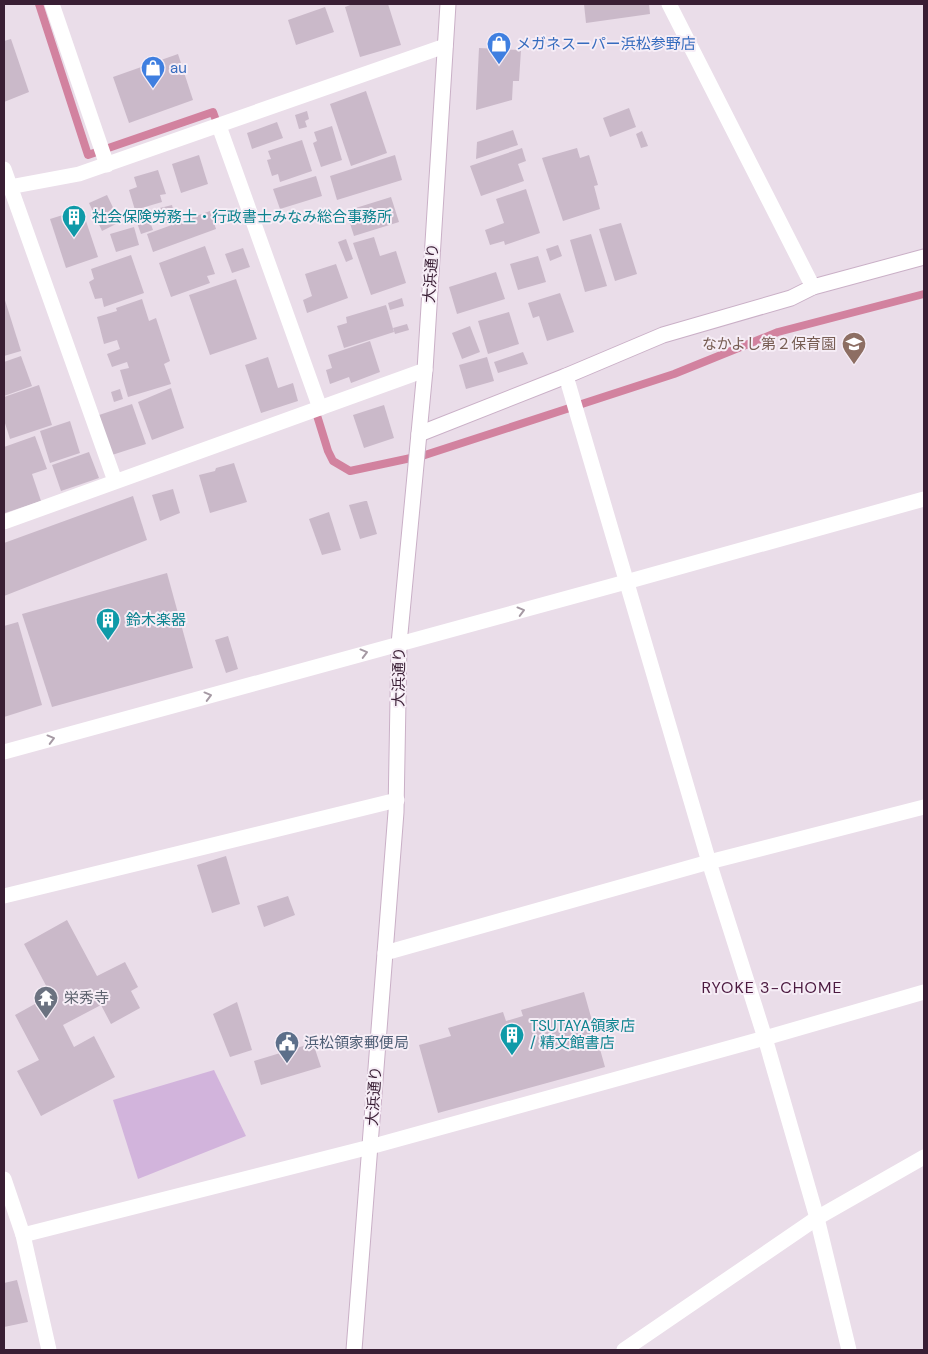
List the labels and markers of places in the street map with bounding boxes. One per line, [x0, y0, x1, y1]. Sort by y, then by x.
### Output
shop icon: メガネスーパー浜松参野店 [486, 31, 512, 65]
place label: メガネスーパー浜松参野店 [516, 34, 696, 54]
shop icon: au [140, 55, 166, 89]
place label: au [170, 58, 187, 78]
building icon: 社会保険労務士・行政書士みなみ総合事務所 [61, 204, 87, 238]
place label: 社会保険労務士・行政書士みなみ総合事務所 [92, 207, 392, 227]
school or university icon: なかよし第２保育園 [841, 331, 867, 365]
place label: なかよし第２保育園 [702, 334, 836, 354]
building icon: 鈴木楽器 [95, 607, 121, 641]
place label: 鈴木楽器 [126, 610, 186, 630]
temple icon: 栄秀寺 [33, 985, 59, 1019]
place label: 栄秀寺 [64, 988, 109, 1008]
place label: TSUTAYA領家店 / 精文館書店 [530, 1016, 635, 1053]
building icon: TSUTAYA領家店 / 精文館書店 [499, 1022, 525, 1056]
public building icon: 浜松領家郵便局 [274, 1030, 300, 1064]
place label: 浜松領家郵便局 [304, 1033, 409, 1053]

